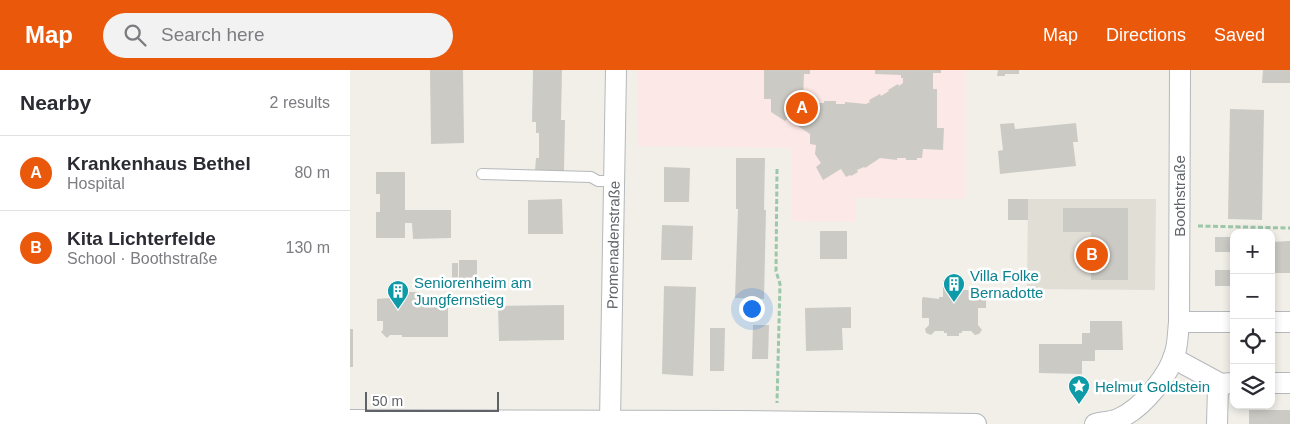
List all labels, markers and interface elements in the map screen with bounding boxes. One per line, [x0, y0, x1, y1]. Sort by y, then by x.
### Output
search box [103, 13, 453, 58]
text: Map [25, 21, 73, 48]
icon: search [121, 21, 149, 49]
text: Search here [161, 24, 265, 45]
text: Map [1043, 25, 1078, 45]
text: Directions [1106, 25, 1186, 45]
text: Saved [1214, 25, 1265, 45]
pin: A [786, 89, 818, 127]
text: Nearby [20, 91, 91, 114]
text: 2 results [270, 94, 330, 111]
text: Krankenhaus Bethel [67, 153, 251, 174]
street label: Boothstraße [1171, 155, 1188, 237]
text: A [30, 164, 42, 181]
text: 80 m [294, 164, 330, 181]
text: Hospital [67, 175, 125, 192]
street label: Promenadenstraße [603, 181, 623, 309]
text: Kita Lichterfelde [67, 228, 216, 249]
map controls [1230, 229, 1275, 409]
button: + [1230, 229, 1275, 274]
pin: B [1076, 236, 1108, 274]
text: B [30, 239, 42, 256]
text: 130 m [286, 239, 330, 256]
text: School · Boothstraße [67, 250, 217, 267]
place label: Villa Folke Bernadotte [970, 267, 1043, 301]
building icon: Villa Folke Bernadotte [942, 272, 966, 303]
place label: Seniorenheim am Jungfernstieg [414, 274, 532, 308]
button: − [1230, 274, 1275, 319]
building icon: Seniorenheim am Jungfernstieg [386, 279, 410, 310]
your location [739, 296, 765, 322]
button: locate [1230, 319, 1275, 364]
button: layers [1230, 364, 1275, 409]
place icon: Helmut Goldstein [1067, 374, 1091, 405]
place label: Helmut Goldstein [1095, 378, 1210, 395]
scale bar [365, 389, 499, 412]
text: 50 m [372, 393, 403, 409]

